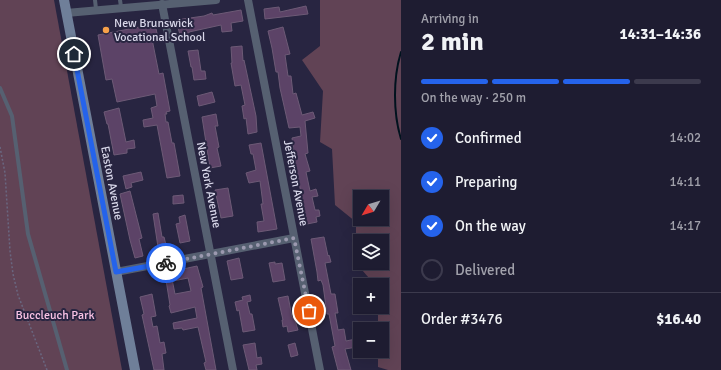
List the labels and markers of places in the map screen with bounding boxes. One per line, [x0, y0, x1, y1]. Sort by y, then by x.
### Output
place label: New Brunswick Vocational School [114, 16, 206, 45]
marker: New Brunswick Vocational School [101, 25, 111, 35]
pin [57, 37, 91, 71]
pin [292, 294, 326, 328]

